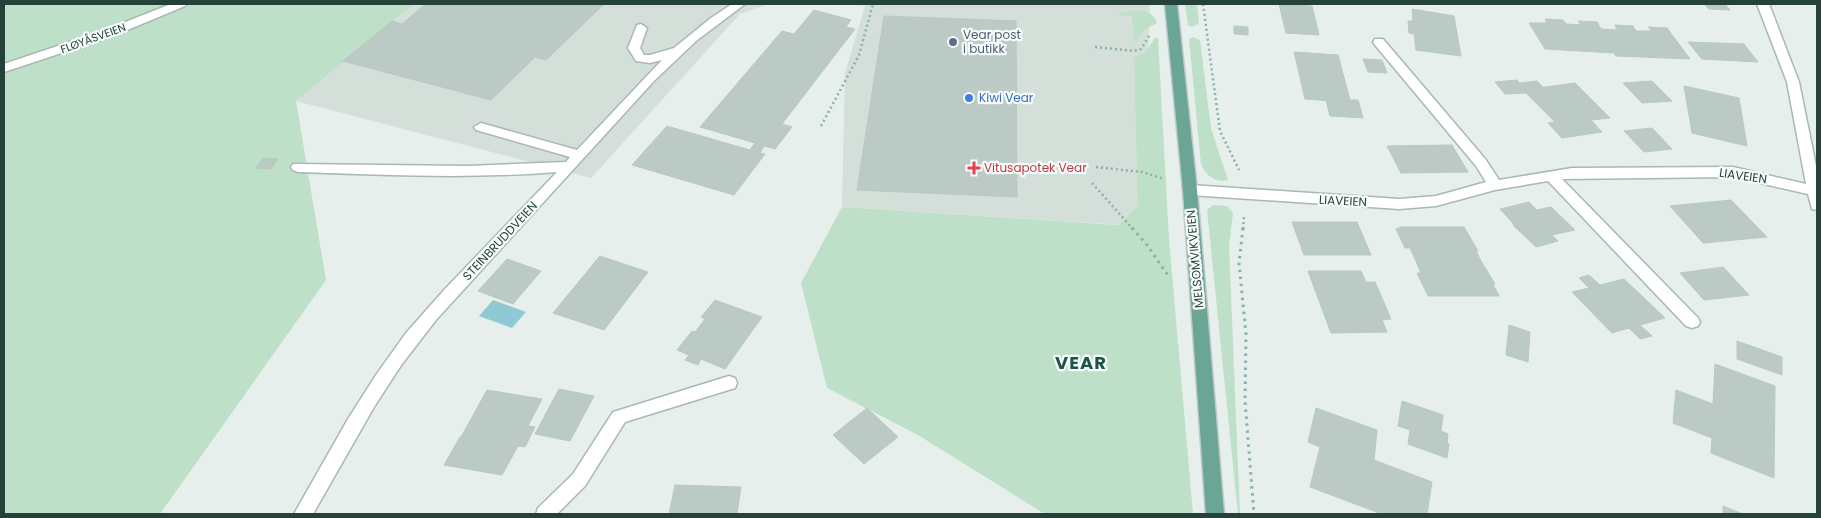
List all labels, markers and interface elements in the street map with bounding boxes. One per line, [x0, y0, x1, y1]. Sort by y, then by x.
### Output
street label: FLØYÅSVEIEN [58, 19, 128, 57]
place label: Vear post i butikk [963, 26, 1021, 57]
marker: Vear post i butikk [947, 36, 959, 48]
place label: Kiwi Vear [979, 89, 1034, 106]
marker: Kiwi Vear [963, 92, 975, 104]
place label: Vitusapotek Vear [984, 159, 1087, 176]
marker: Vitusapotek Vear [968, 162, 980, 174]
street label: LIAVEIEN [1718, 164, 1768, 187]
street label: LIAVEIEN [1319, 191, 1367, 210]
street label: STEINBRUDDVEIEN [458, 197, 541, 284]
street label: MELSOMVIKVEIEN [1182, 209, 1207, 309]
district label: VEAR [1055, 350, 1107, 375]

